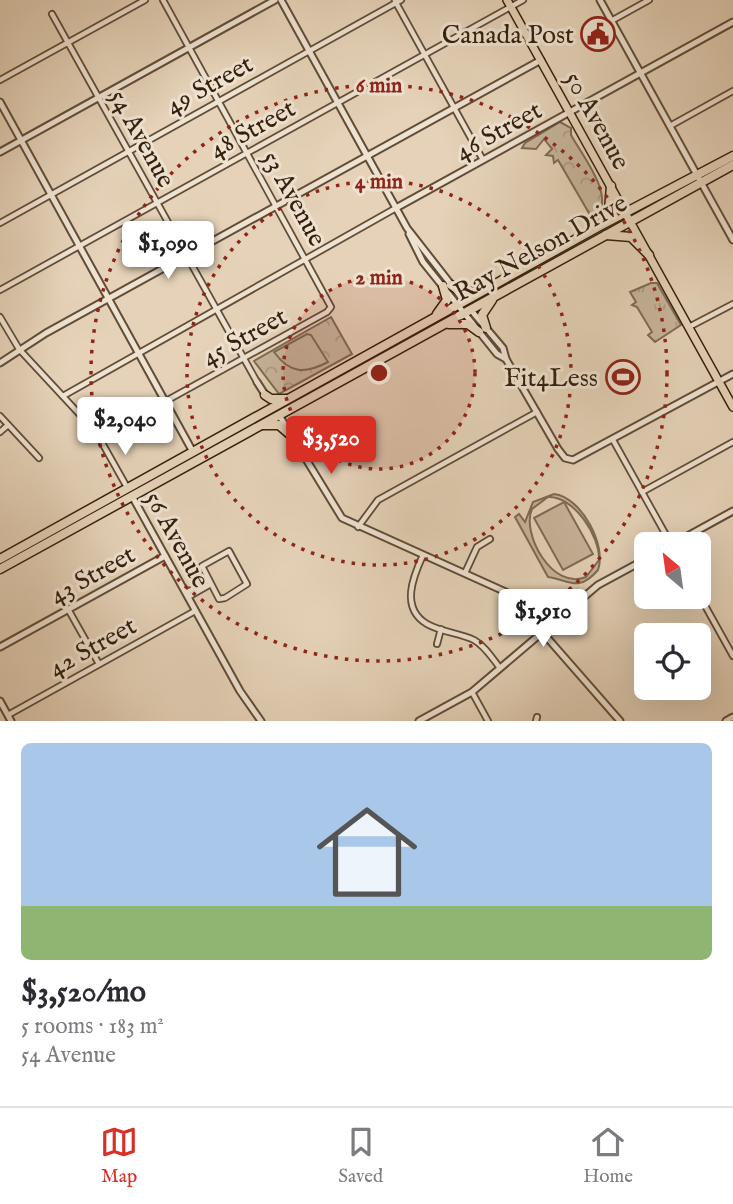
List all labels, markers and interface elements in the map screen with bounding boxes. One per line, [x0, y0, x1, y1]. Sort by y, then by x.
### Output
public building icon: Canada Post [579, 15, 617, 53]
place label: Canada Post [442, 19, 574, 52]
street label: 49 Street [160, 48, 259, 123]
street label: 50 Avenue [556, 66, 637, 176]
text: 6 min [356, 73, 402, 100]
street label: 54 Avenue [101, 84, 182, 194]
street label: 48 Street [204, 92, 302, 166]
street label: 46 Street [450, 94, 548, 169]
street label: 53 Avenue [254, 145, 333, 252]
text: 4 min [355, 169, 403, 196]
street label: Ray Nelson Drive [448, 187, 633, 310]
pin: $1,090 [111, 222, 225, 281]
text: $1,090 [138, 229, 198, 258]
text: 2 min [355, 265, 403, 292]
street label: 45 Street [196, 300, 293, 374]
sports icon: Fit4Less [604, 358, 642, 396]
centre of rings [367, 361, 391, 385]
place label: Fit4Less [504, 362, 598, 395]
pin: $2,040 [68, 398, 182, 457]
text: $2,040 [93, 405, 157, 434]
pin: $3,520 [274, 416, 388, 476]
text: $3,520 [302, 424, 360, 453]
street label: 56 Avenue [137, 486, 217, 594]
north arrow [634, 532, 710, 609]
map controls [634, 532, 711, 700]
street label: 43 Street [44, 538, 141, 612]
pin: $1,910 [486, 590, 600, 649]
text: $1,910 [514, 597, 572, 626]
street label: 42 Street [43, 610, 142, 685]
button: locate [634, 623, 711, 700]
icon: home [304, 789, 430, 915]
text: $3,520/mo [21, 974, 146, 1012]
text: 5 rooms · 183 m² [21, 1012, 164, 1041]
text: 54 Avenue [21, 1041, 116, 1070]
tab: Map [100, 1123, 138, 1189]
tab: Saved [338, 1123, 383, 1189]
tab: Home [583, 1123, 633, 1189]

